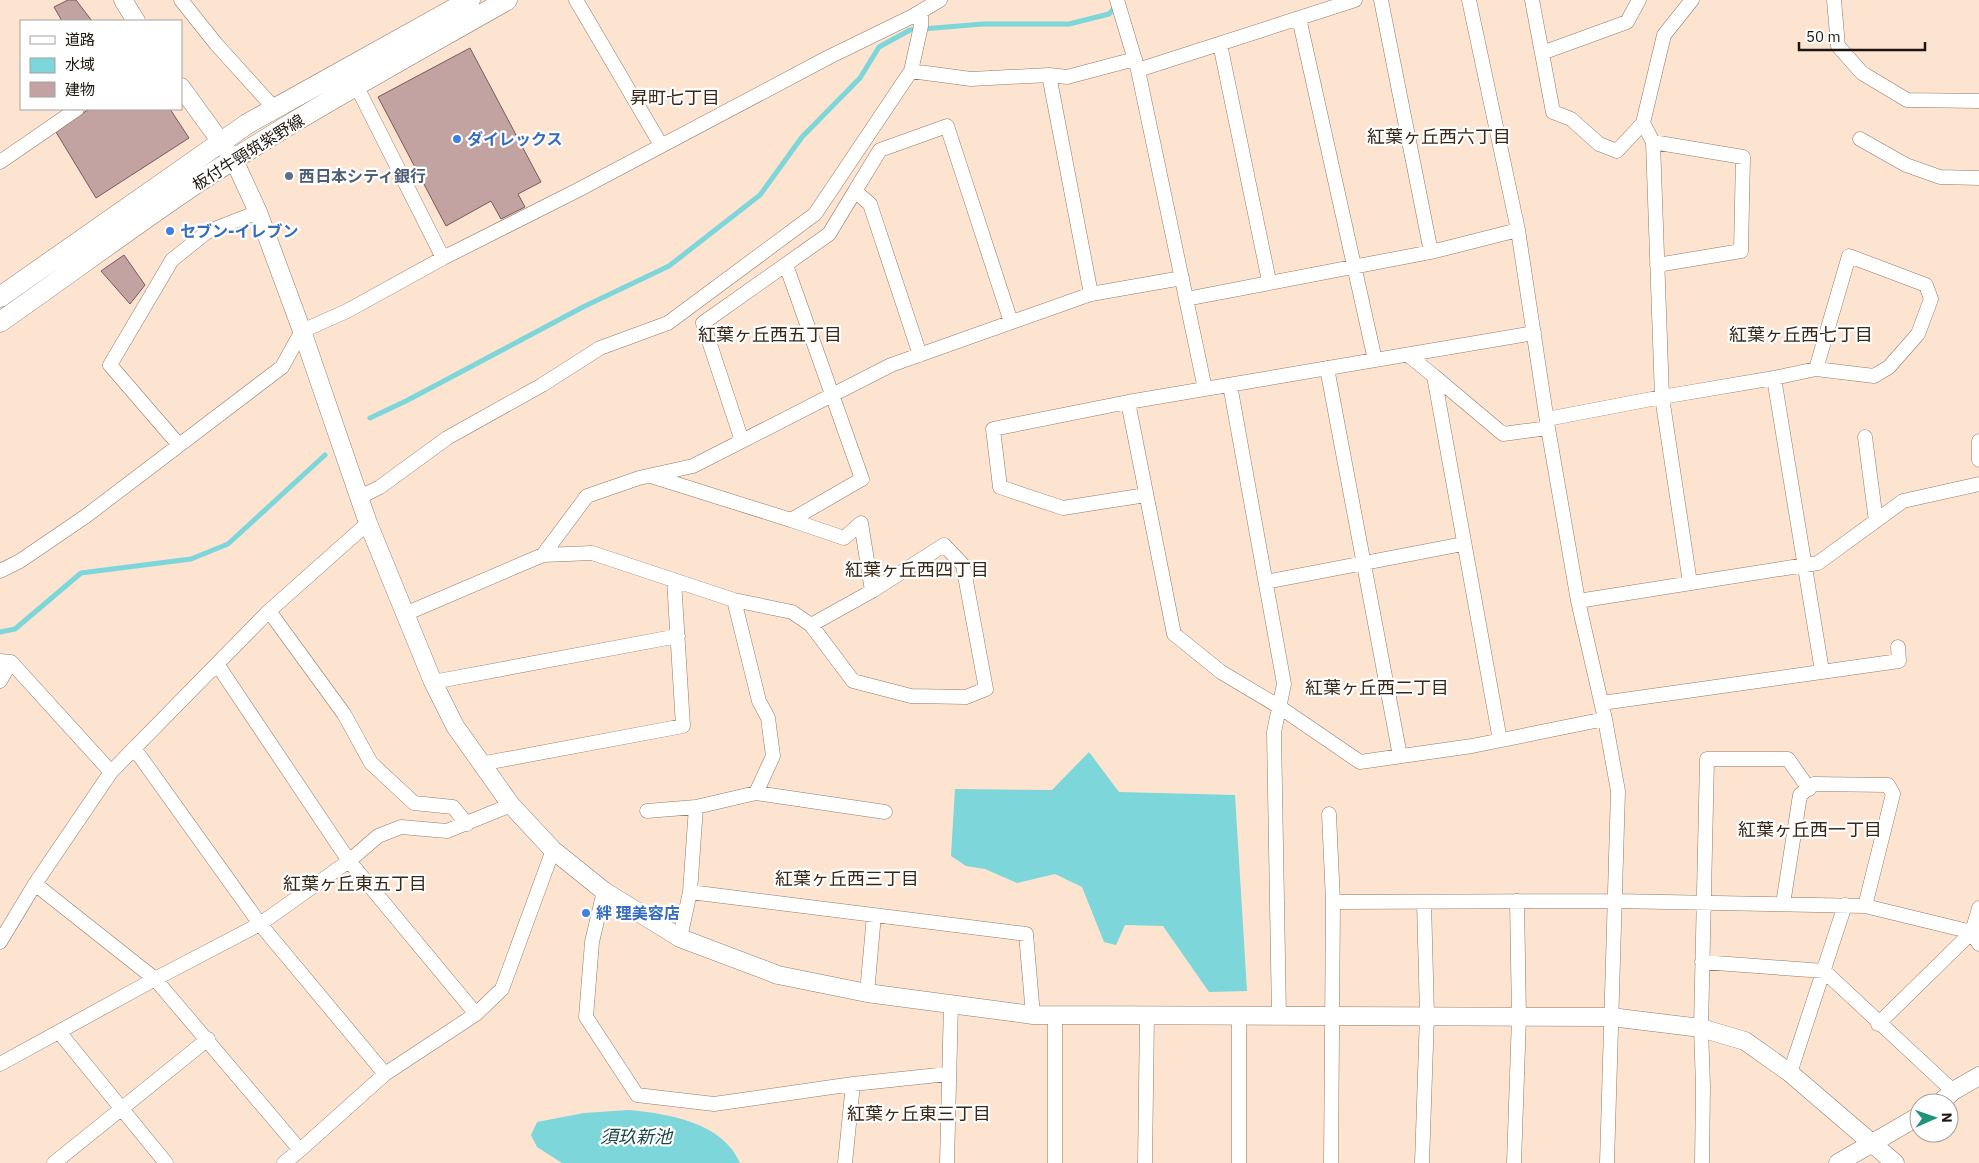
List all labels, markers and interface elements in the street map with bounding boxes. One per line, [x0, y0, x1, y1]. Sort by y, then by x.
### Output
legend [20, 20, 182, 110]
scale bar [1799, 20, 1925, 52]
text: 50 m [1806, 27, 1841, 46]
text: 道路 [65, 30, 95, 49]
text: 水域 [65, 55, 95, 74]
text: 建物 [65, 80, 95, 99]
district label: 昇町七丁目 [630, 86, 720, 109]
street label: 板付牛頸筑紫野線 [188, 110, 308, 194]
district label: 紅葉ヶ丘西六丁目 [1367, 125, 1511, 148]
place label: ダイレックス [467, 129, 563, 149]
marker: ダイレックス [451, 133, 463, 145]
place label: 西日本シティ銀行 [299, 166, 426, 186]
marker: 西日本シティ銀行 [283, 170, 295, 182]
place label: セブン-イレブン [180, 221, 298, 241]
marker: セブン-イレブン [164, 225, 176, 237]
district label: 紅葉ヶ丘西五丁目 [698, 323, 842, 346]
district label: 紅葉ヶ丘西七丁目 [1729, 323, 1873, 346]
district label: 紅葉ヶ丘西四丁目 [845, 558, 989, 581]
district label: 紅葉ヶ丘西二丁目 [1305, 676, 1449, 699]
district label: 紅葉ヶ丘西一丁目 [1738, 818, 1882, 841]
district label: 紅葉ヶ丘西三丁目 [775, 867, 919, 890]
district label: 紅葉ヶ丘東五丁目 [283, 872, 427, 895]
place label: 絆 理美容店 [596, 903, 680, 923]
marker: 絆 理美容店 [580, 907, 592, 919]
north arrow [1909, 1093, 1959, 1143]
district label: 紅葉ヶ丘東三丁目 [847, 1102, 991, 1125]
text: N [1938, 1112, 1956, 1123]
water label: 須玖新池 [600, 1125, 674, 1148]

